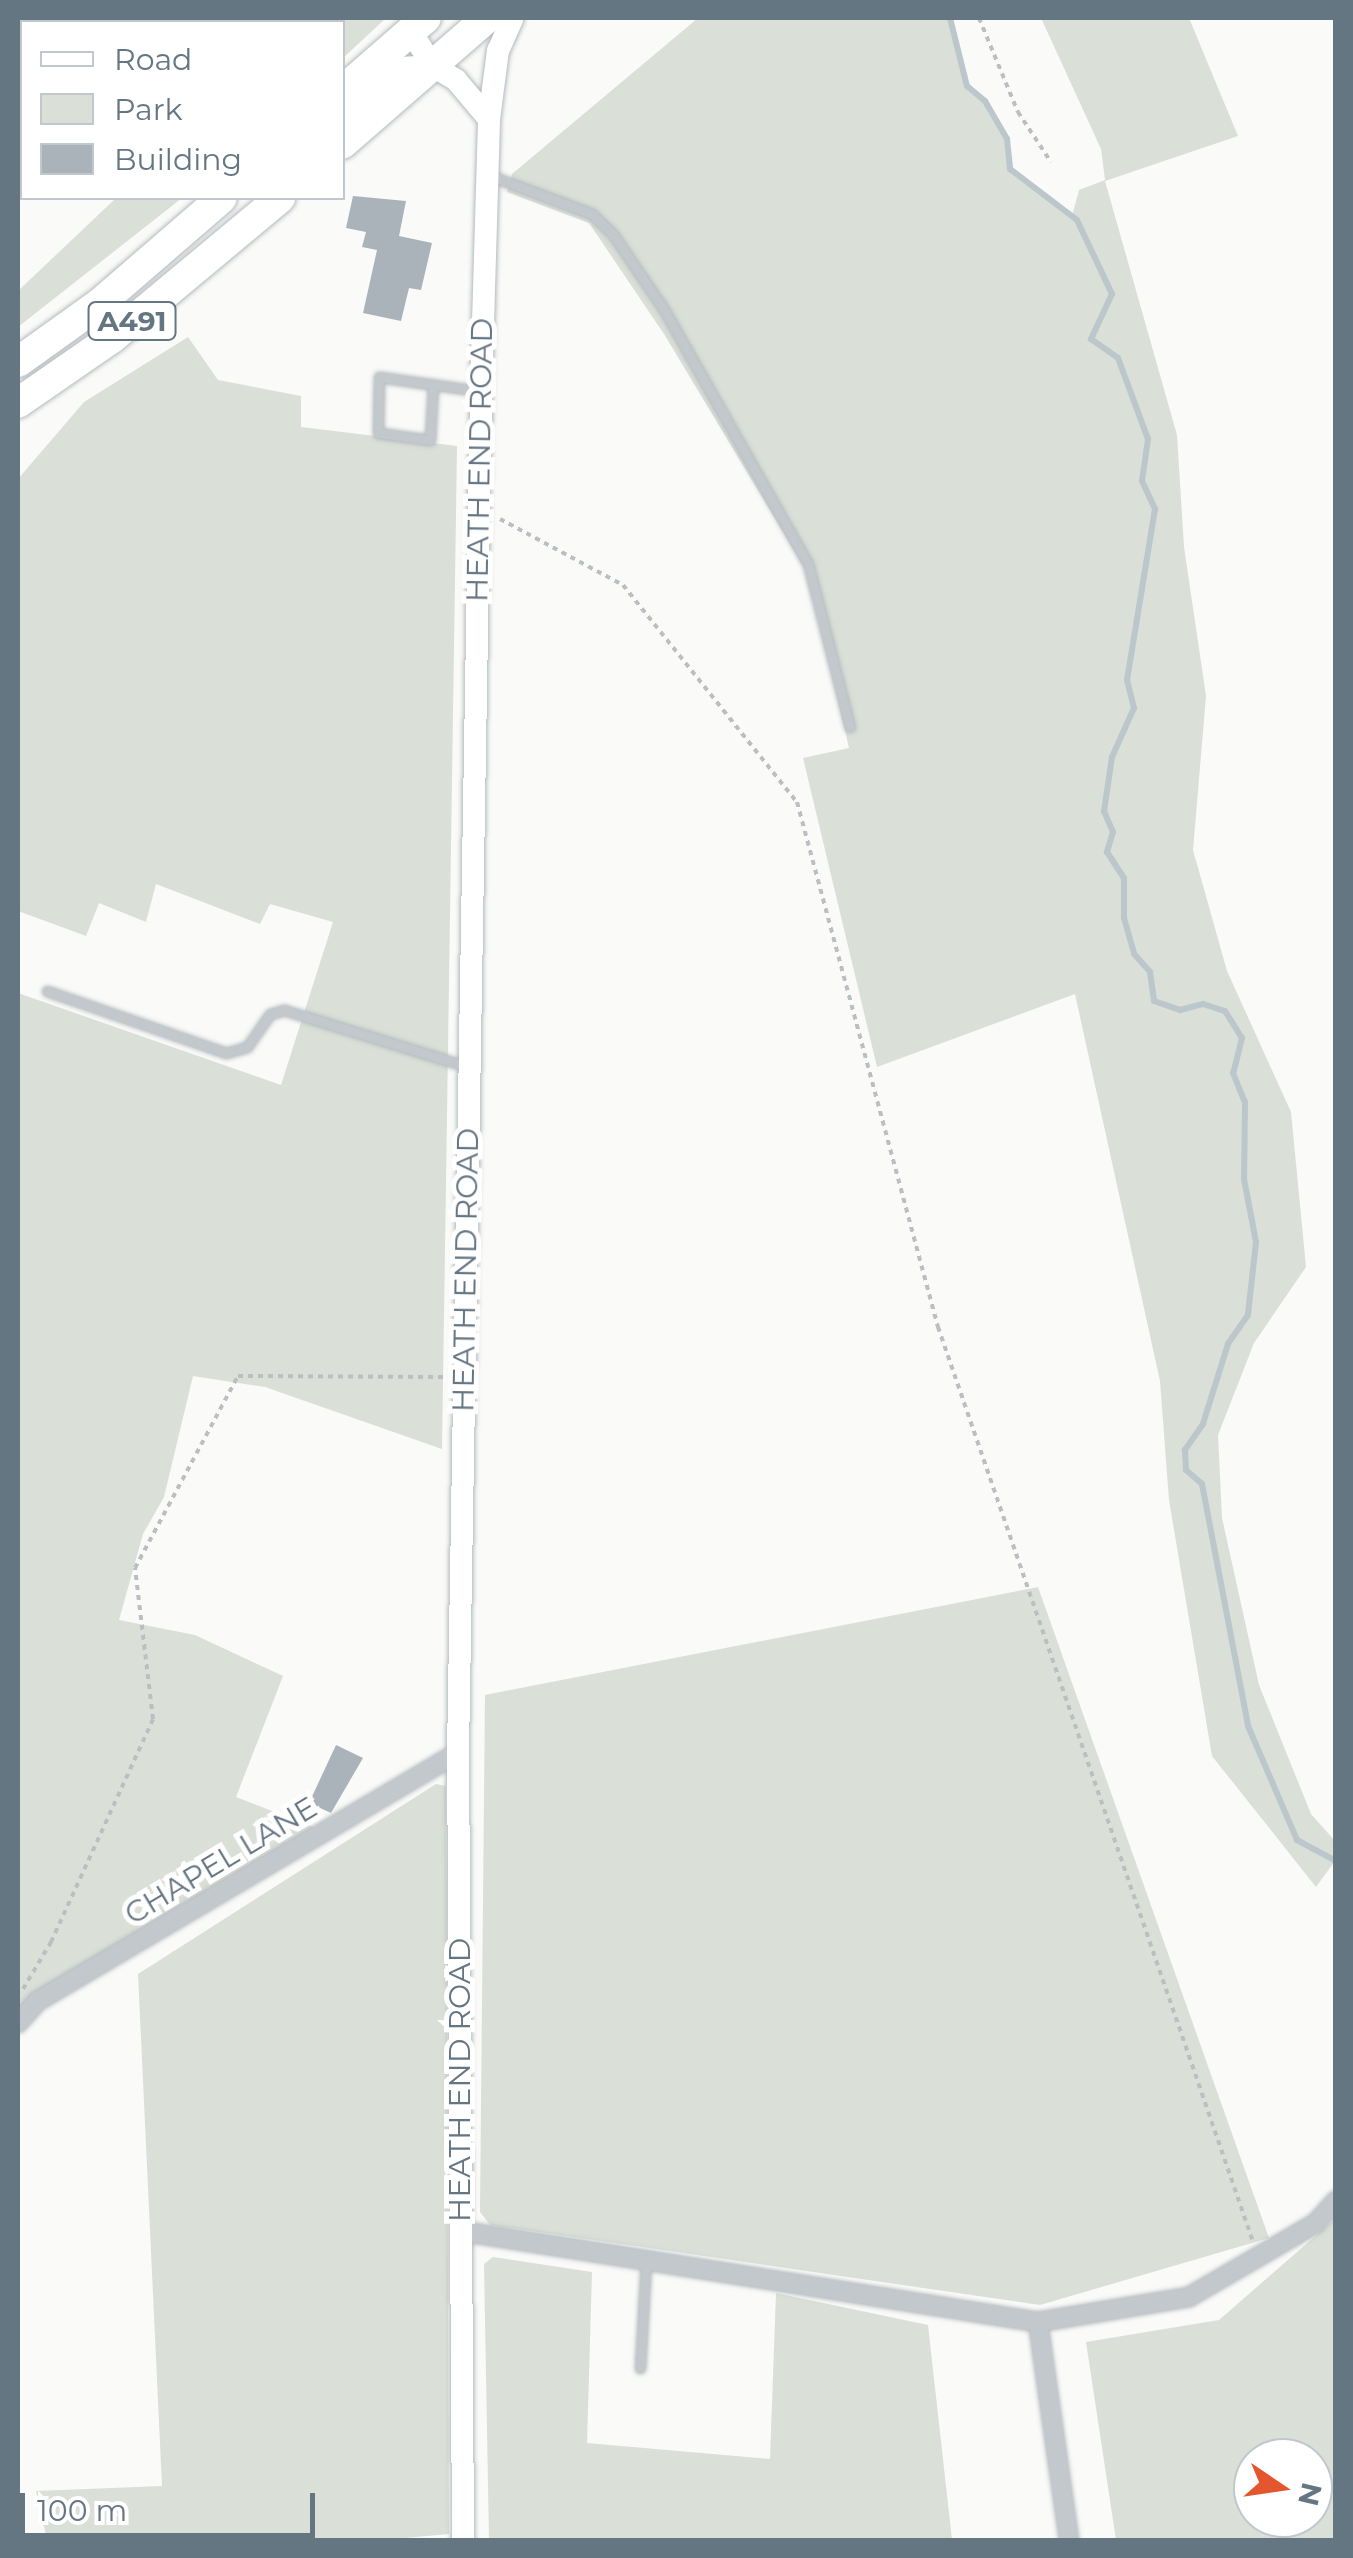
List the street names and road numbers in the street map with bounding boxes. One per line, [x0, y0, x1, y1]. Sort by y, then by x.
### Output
road number: A491 [87, 298, 177, 344]
street label: HEATH END ROAD [460, 318, 500, 602]
street label: HEATH END ROAD [446, 1128, 486, 1412]
street label: CHAPEL LANE [118, 1790, 324, 1932]
street label: HEATH END ROAD [442, 1938, 478, 2222]

